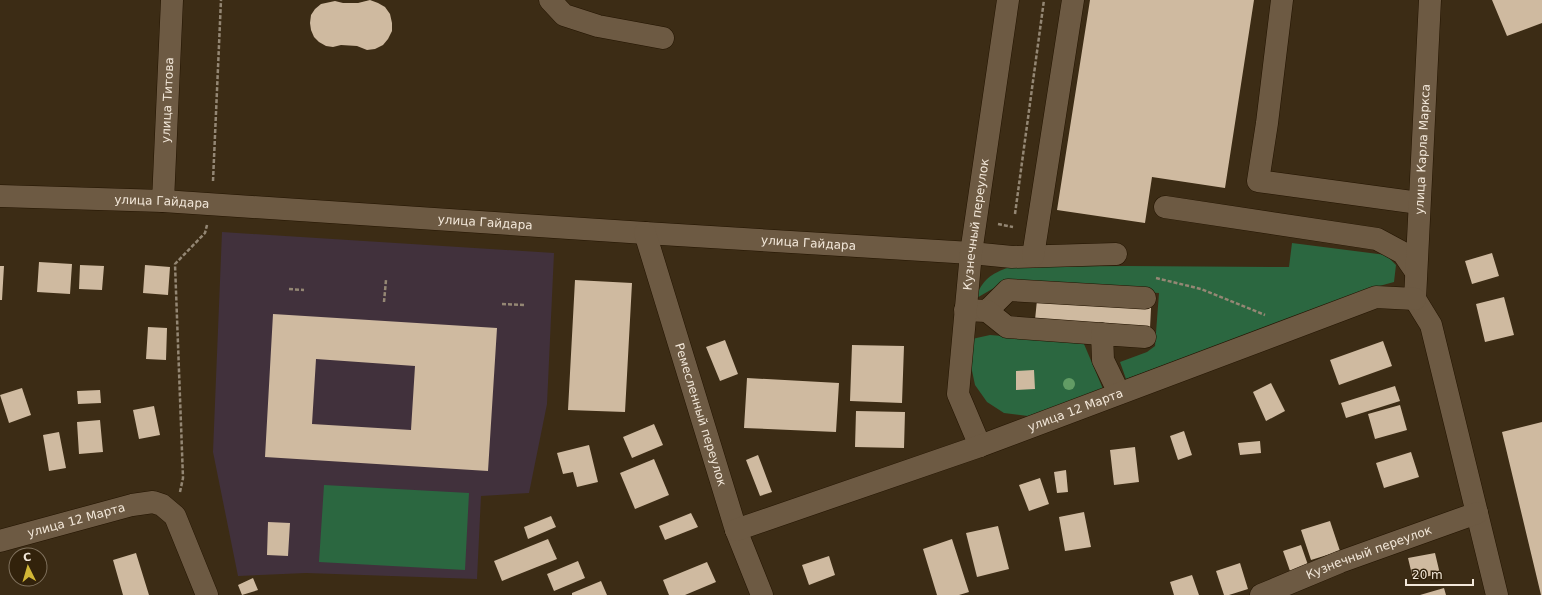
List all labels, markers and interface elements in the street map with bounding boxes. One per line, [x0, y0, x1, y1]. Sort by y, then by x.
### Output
street label: улица Титова [159, 57, 176, 143]
street label: улица Карла Маркса [1412, 83, 1433, 215]
street label: Кузнечный переулок [961, 158, 992, 291]
street label: улица Гайдара [114, 193, 210, 211]
street label: улица Гайдара [437, 212, 533, 233]
street label: улица Гайдара [761, 233, 856, 253]
street label: Ремесленный переулок [672, 341, 729, 488]
street label: улица 12 Марта [1026, 386, 1125, 434]
street label: улица 12 Марта [26, 500, 127, 540]
street label: Кузнечный переулок [1304, 523, 1434, 582]
north arrow [8, 547, 48, 587]
text: С [23, 551, 32, 564]
scale bar [1406, 561, 1473, 587]
text: 20 m [1412, 568, 1443, 582]

